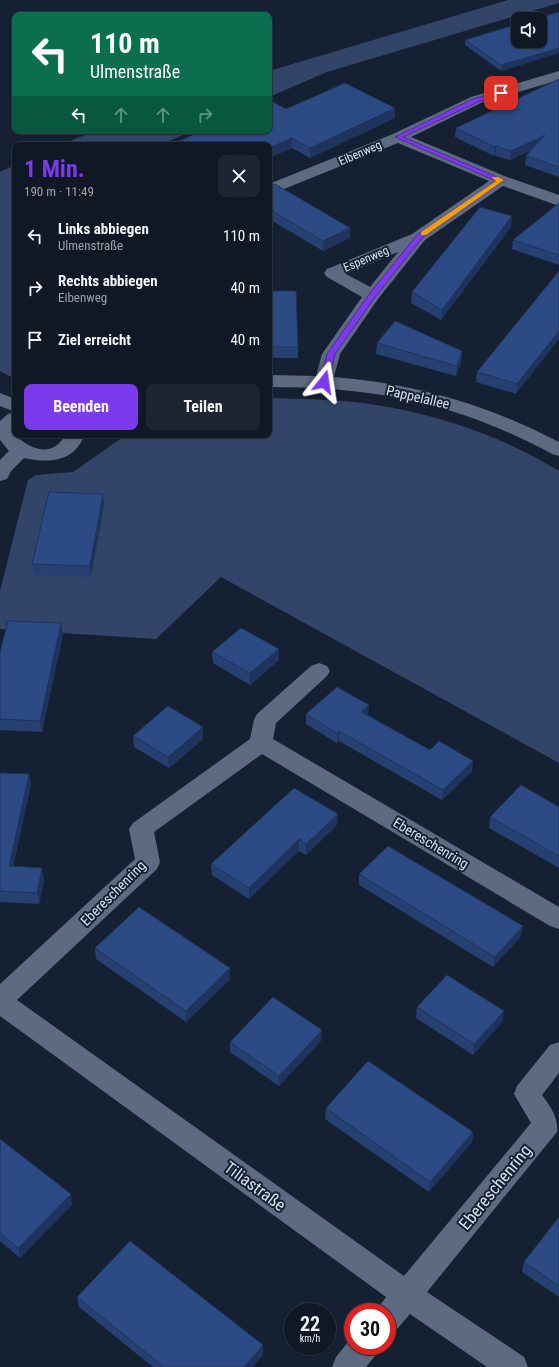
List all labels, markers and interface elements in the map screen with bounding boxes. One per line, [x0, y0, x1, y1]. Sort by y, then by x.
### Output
map controls [511, 12, 547, 48]
button: sound [511, 12, 547, 48]
text: 110 m [90, 27, 160, 60]
icon: left [24, 28, 76, 80]
text: Ulmenstraße [90, 61, 180, 82]
pin [484, 76, 518, 110]
icon: arrive [490, 82, 512, 104]
icon: left [68, 104, 90, 126]
icon: ahead [110, 104, 132, 126]
icon: ahead [152, 104, 174, 126]
icon: right [194, 104, 216, 126]
street label: Eibenweg [336, 138, 384, 168]
text: 1 Min. [24, 155, 85, 183]
button: close [218, 155, 260, 197]
text: 190 m · 11:49 [24, 184, 94, 199]
text: Links abbiegen [58, 220, 149, 238]
icon: left [24, 225, 46, 247]
text: 110 m [223, 227, 260, 245]
text: Ulmenstraße [58, 238, 123, 253]
street label: Espenweg [341, 243, 391, 275]
text: Rechts abbiegen [58, 272, 158, 290]
icon: right [24, 277, 46, 299]
text: 40 m [230, 279, 260, 297]
text: Eibenweg [58, 290, 107, 305]
icon: arrive [24, 329, 46, 351]
text: Ziel erreicht [58, 331, 131, 349]
text: 40 m [230, 331, 260, 349]
position arrow [303, 361, 345, 403]
street label: Pappelallee [385, 382, 452, 412]
button: Beenden [24, 384, 138, 430]
button: Teilen [146, 384, 260, 430]
street label: Ebereschenring [390, 814, 472, 872]
street label: Ebereschenring [77, 857, 149, 929]
street label: Ebereschenring [455, 1140, 535, 1234]
street label: Tiliastraße [220, 1157, 290, 1215]
speed limit sign: 30 [344, 1303, 396, 1355]
text: 22 [300, 1312, 320, 1336]
text: km/h [300, 1333, 320, 1344]

